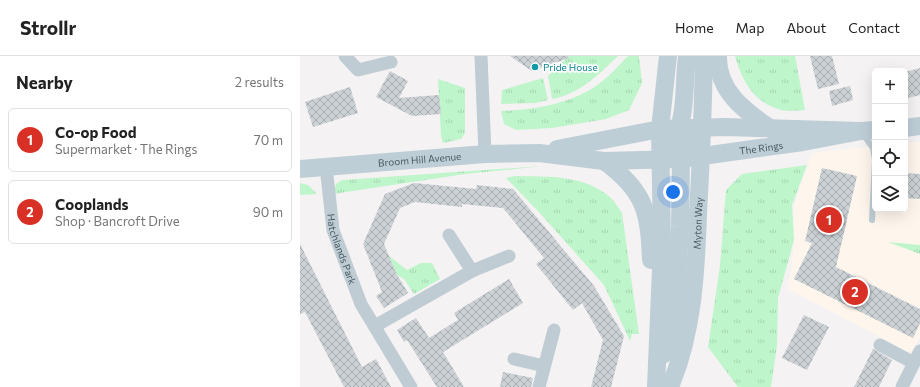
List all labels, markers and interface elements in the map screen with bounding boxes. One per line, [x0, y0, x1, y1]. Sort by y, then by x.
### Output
text: Strollr [20, 16, 76, 39]
text: Home [675, 19, 714, 36]
text: Map [736, 19, 764, 36]
text: About [786, 19, 826, 36]
text: Contact [848, 19, 900, 36]
place label: Pride House [543, 61, 598, 73]
marker: Pride House [530, 62, 540, 72]
map controls [872, 68, 908, 212]
button: + [872, 68, 908, 104]
text: Nearby [16, 72, 73, 93]
text: 2 results [235, 74, 284, 90]
button: − [872, 104, 908, 140]
text: Co-op Food [55, 123, 137, 141]
text: 1 [27, 132, 33, 148]
text: 70 m [254, 132, 283, 148]
street label: The Rings [738, 139, 784, 157]
button: locate [872, 140, 908, 176]
text: Supermarket · The Rings [55, 141, 197, 157]
street label: Broom Hill Avenue [378, 150, 462, 169]
button: layers [872, 176, 908, 212]
your location [663, 182, 683, 202]
text: Cooplands [55, 195, 129, 213]
street label: Myton Way [691, 197, 705, 250]
text: 2 [26, 204, 34, 220]
text: 90 m [253, 204, 283, 220]
pin: 1 [816, 205, 842, 235]
text: Shop · Bancroft Drive [55, 213, 180, 229]
street label: Hatchlands Park [325, 213, 359, 287]
pin: 2 [842, 277, 868, 307]

